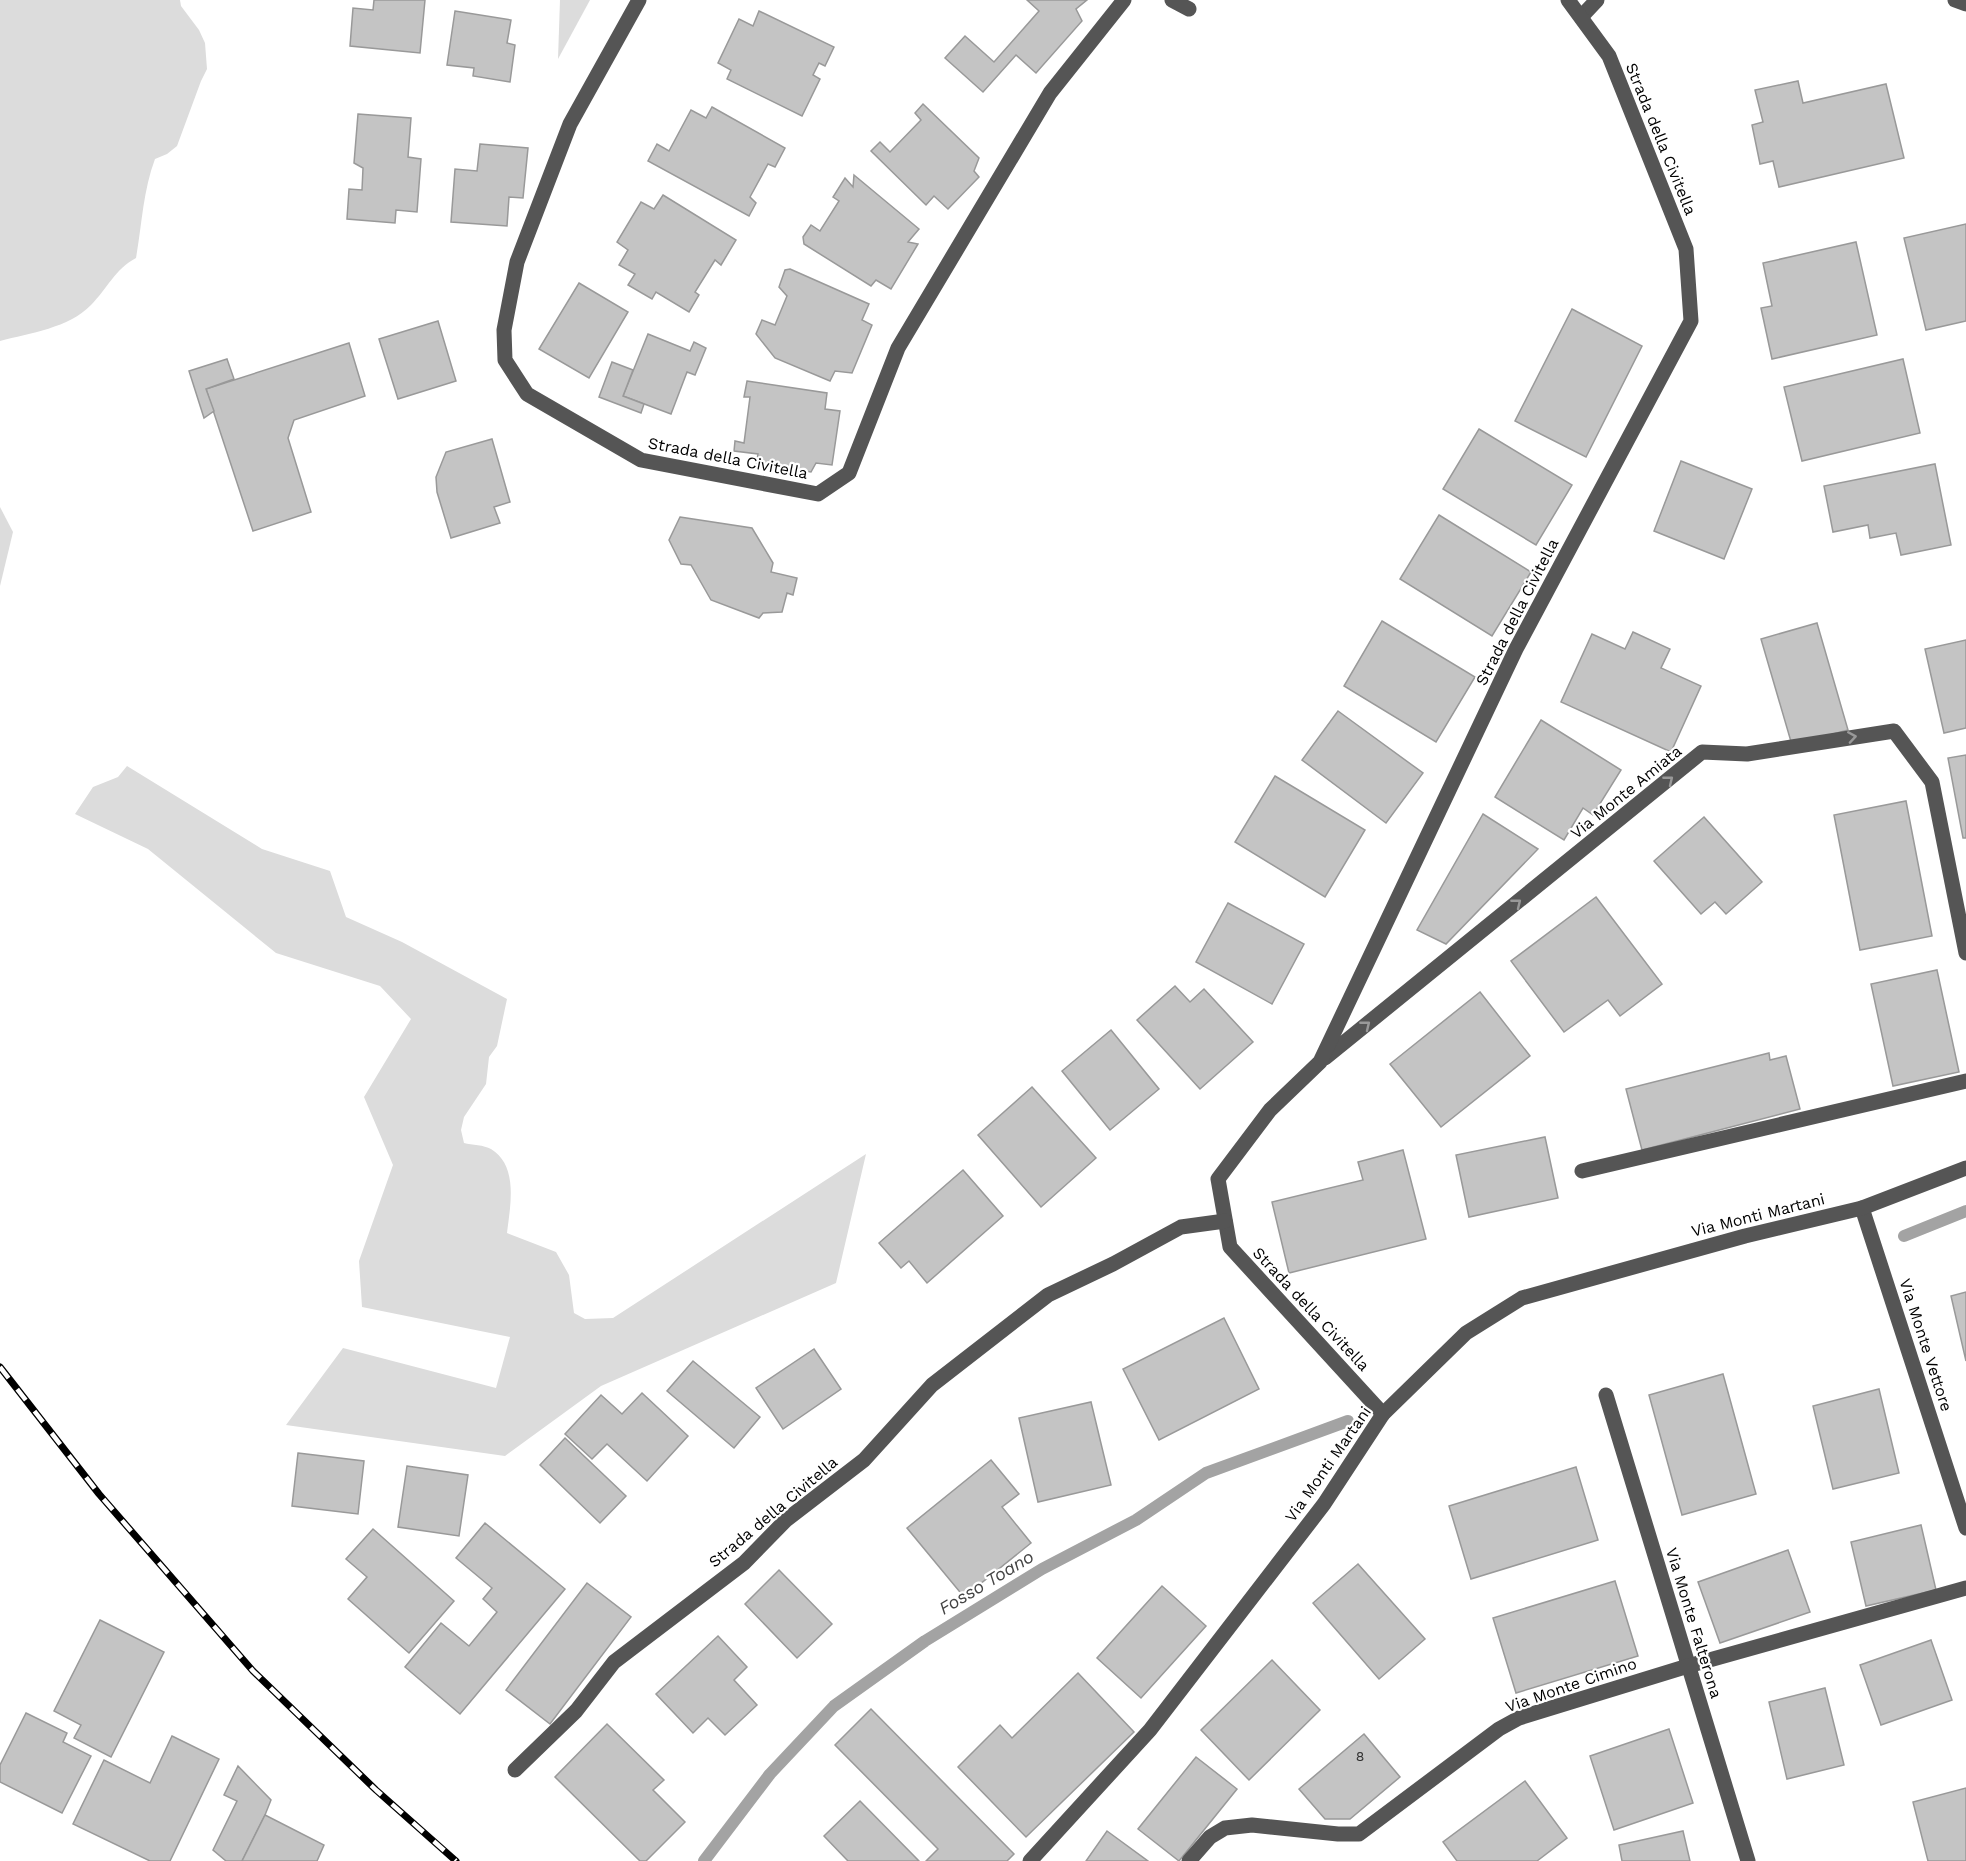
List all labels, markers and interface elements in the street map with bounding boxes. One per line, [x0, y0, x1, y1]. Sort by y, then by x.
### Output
street label: Strada della Civitella [1622, 60, 1700, 218]
street label: Strada della Civitella [647, 433, 809, 483]
street label: Strada della Civitella [1472, 535, 1562, 689]
one-way arrow [1848, 731, 1857, 743]
street label: Via Monte Amiata [1567, 742, 1685, 842]
one-way arrow [1662, 776, 1673, 787]
one-way arrow [1510, 899, 1521, 910]
one-way arrow [1359, 1022, 1370, 1033]
street label: Via Monti Martani [1689, 1189, 1827, 1241]
street label: Strada della Civitella [1249, 1243, 1373, 1375]
street label: Via Monte Vettore [1896, 1276, 1956, 1414]
street label: Via Monti Martani [1281, 1403, 1375, 1525]
street label: Strada della Civitella [705, 1453, 841, 1571]
water label: Fosso Toano [935, 1545, 1037, 1619]
street label: Via Monte Falterona [1662, 1545, 1726, 1701]
street label: Via Monte Cimino [1503, 1654, 1639, 1716]
house number: 8 [1356, 1748, 1364, 1764]

